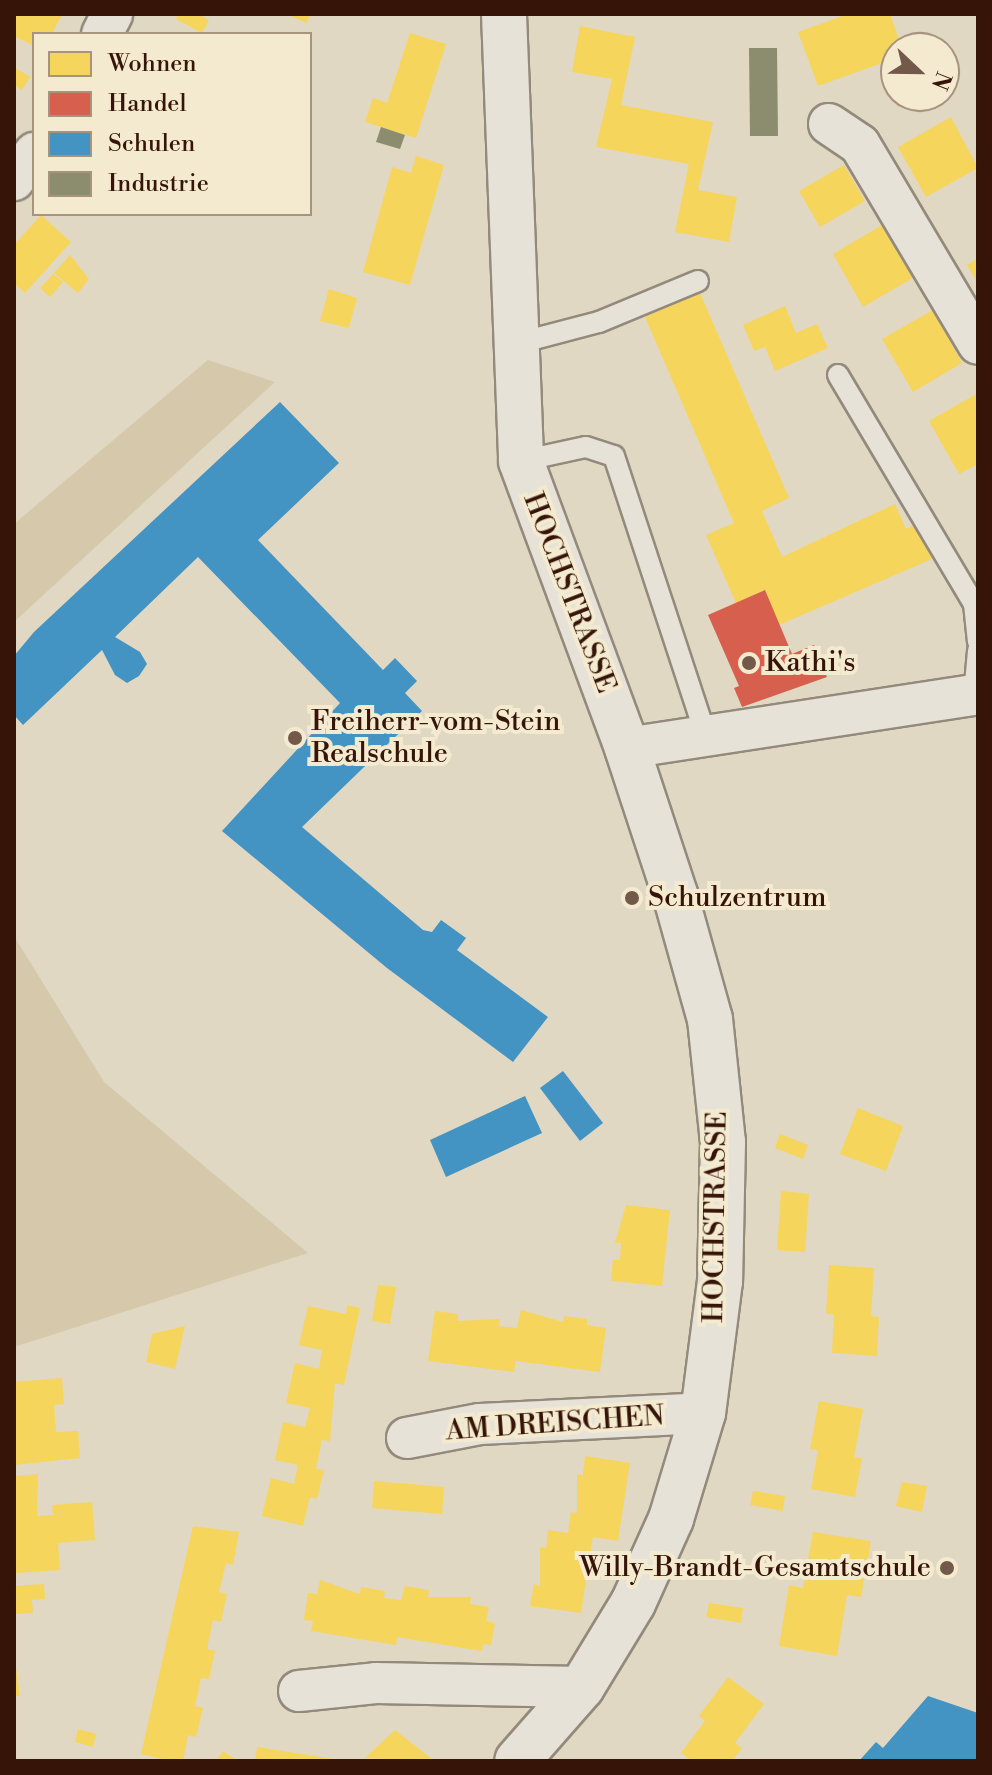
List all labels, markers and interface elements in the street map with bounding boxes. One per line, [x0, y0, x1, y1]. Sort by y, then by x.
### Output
legend [32, 32, 312, 216]
north arrow [880, 32, 960, 112]
text: Wohnen [108, 49, 197, 79]
text: N [925, 67, 957, 94]
text: Handel [108, 89, 187, 119]
text: Schulen [108, 129, 195, 159]
text: Industrie [108, 169, 209, 199]
street label: HOCHSTRASSE [515, 488, 623, 698]
place label: Kathi's [765, 646, 855, 680]
marker: Kathi's [740, 654, 758, 672]
place label: Freiherr-vom-Stein Realschule [311, 705, 561, 771]
marker: Freiherr-vom-Stein Realschule [286, 729, 304, 747]
place label: Schulzentrum [648, 881, 826, 915]
marker: Schulzentrum [623, 889, 641, 907]
street label: HOCHSTRASSE [697, 1111, 735, 1323]
street label: AM DREISCHEN [445, 1400, 665, 1448]
place label: Willy-Brandt-Gesamtschule [579, 1551, 931, 1585]
marker: Willy-Brandt-Gesamtschule [938, 1559, 956, 1577]

